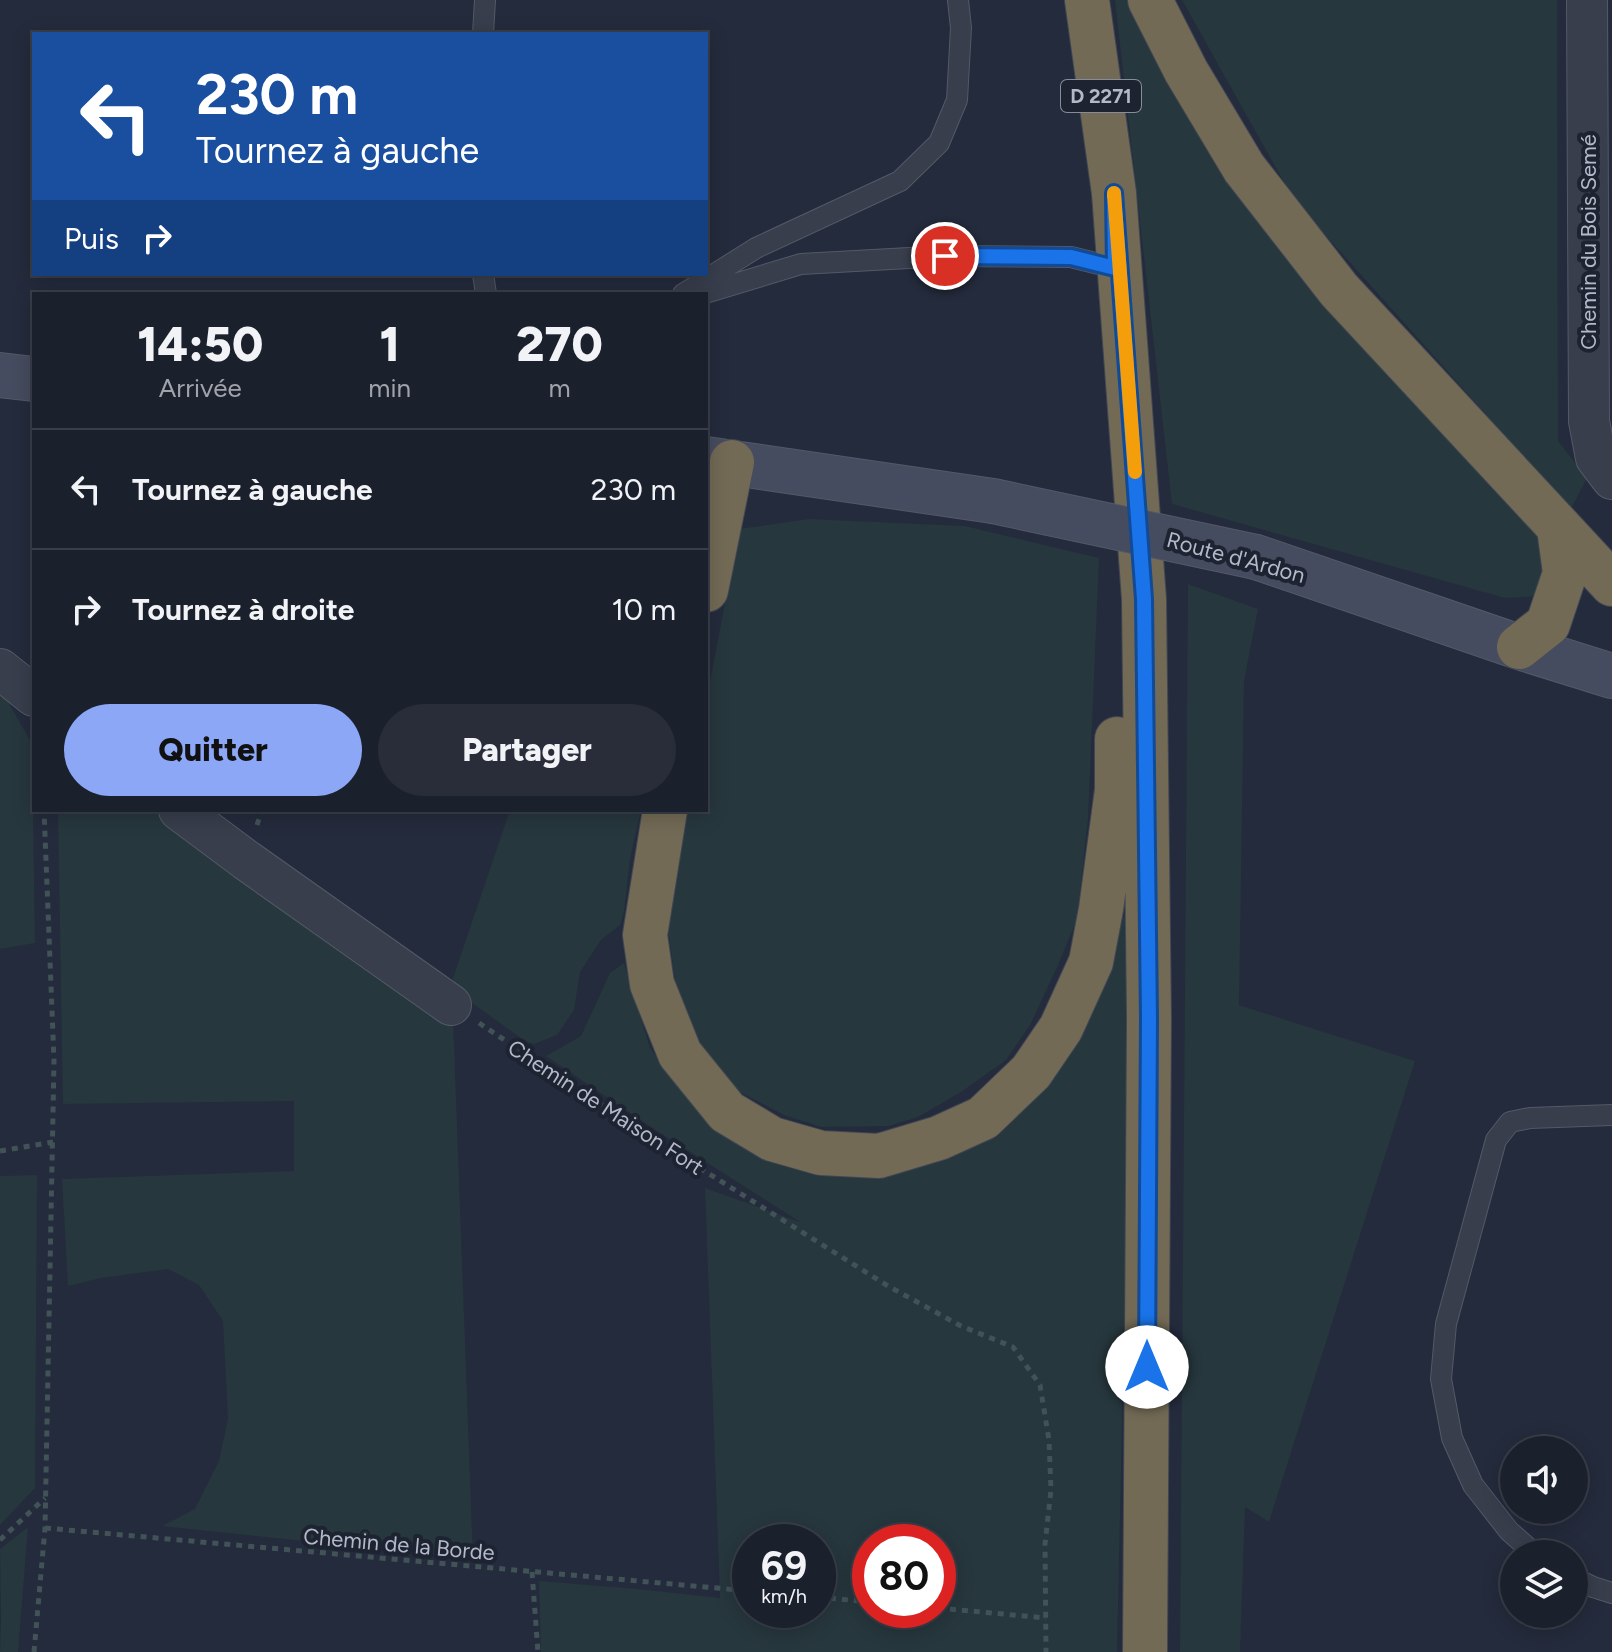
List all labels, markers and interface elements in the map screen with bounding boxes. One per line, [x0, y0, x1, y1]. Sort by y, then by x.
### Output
text: 230 m [196, 61, 358, 128]
icon: left [64, 64, 168, 168]
road number: D 2271 [1061, 80, 1141, 112]
text: Tournez à gauche [196, 129, 479, 172]
street label: Chemin du Bois Semé [1575, 134, 1602, 350]
icon: right [135, 216, 179, 260]
text: Puis [64, 220, 119, 257]
pin [911, 222, 979, 290]
icon: arrive [923, 234, 967, 278]
text: 14:50 [137, 315, 263, 373]
text: 1 [379, 315, 400, 373]
text: 270 [516, 315, 603, 373]
text: Arrivée [159, 372, 242, 404]
text: min [368, 372, 411, 404]
text: m [548, 372, 571, 404]
icon: left [64, 467, 108, 511]
text: Tournez à gauche [132, 471, 373, 508]
text: 230 m [591, 471, 676, 508]
street label: Route d'Ardon [1164, 526, 1308, 589]
icon: right [64, 587, 108, 631]
text: Tournez à droite [132, 591, 354, 628]
text: 10 m [611, 591, 676, 628]
button: Quitter [64, 704, 362, 796]
button: Partager [378, 704, 676, 796]
street label: Chemin de Maison Fort [503, 1034, 709, 1181]
position arrow [1105, 1325, 1189, 1409]
map controls [1500, 1436, 1588, 1628]
button: sound [1500, 1436, 1588, 1524]
street label: Chemin de la Borde [302, 1523, 496, 1566]
speed limit sign: 80 [852, 1524, 956, 1628]
button: layers [1500, 1540, 1588, 1628]
text: 69 [761, 1542, 807, 1590]
text: km/h [761, 1584, 807, 1608]

